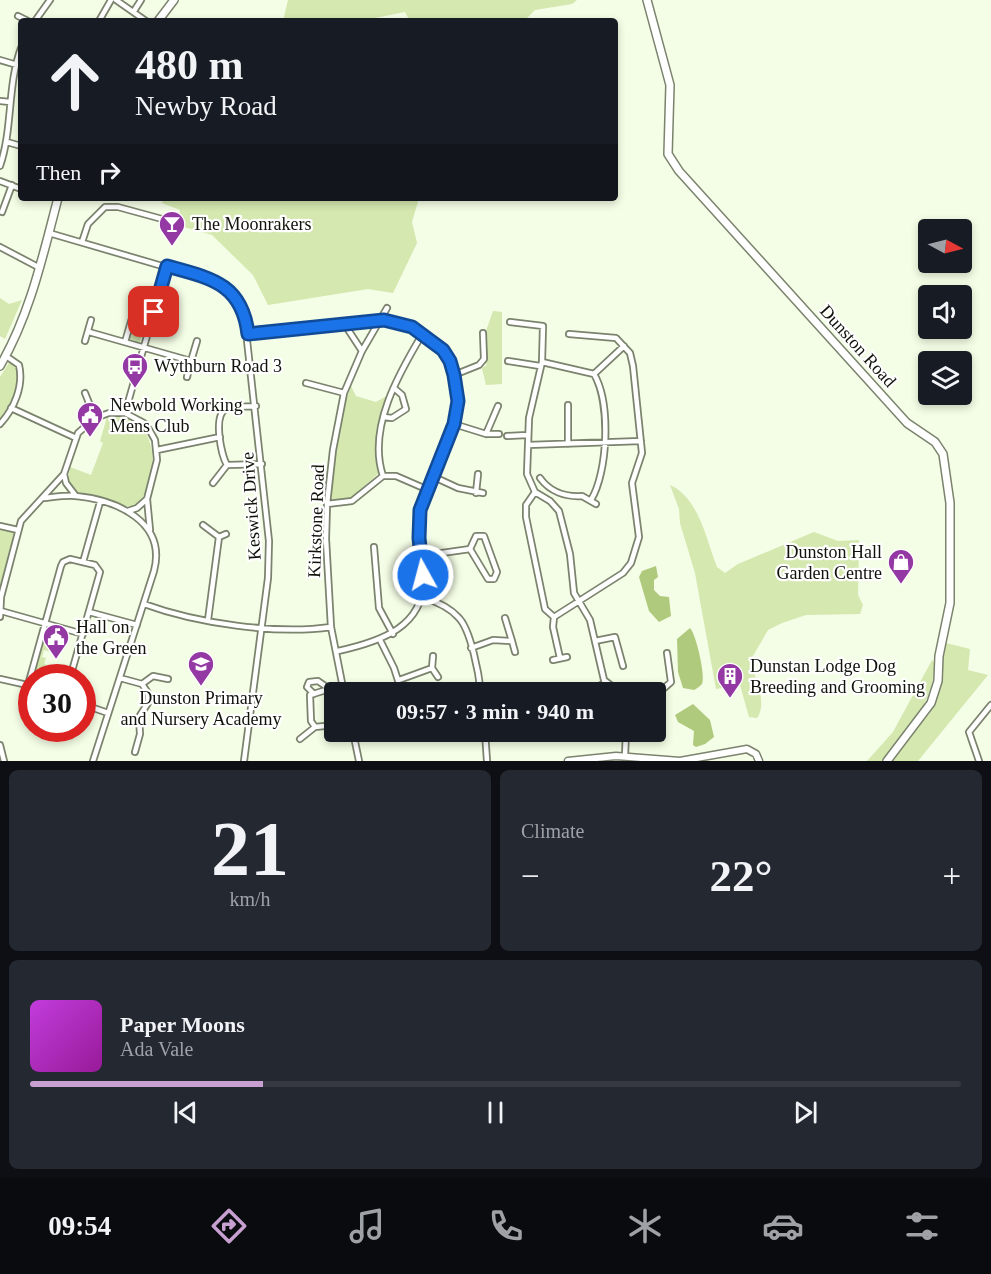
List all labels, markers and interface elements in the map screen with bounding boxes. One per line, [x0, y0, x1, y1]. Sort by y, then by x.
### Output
icon: ahead [36, 42, 114, 120]
text: 480 m [135, 42, 244, 88]
text: Newby Road [135, 91, 277, 121]
icon: right [93, 156, 126, 189]
text: Then [36, 160, 81, 185]
bar icon: The Moonrakers [157, 209, 187, 247]
place label: The Moonrakers [192, 214, 311, 234]
north arrow [918, 219, 972, 273]
map controls [918, 219, 972, 405]
button: sound [918, 285, 972, 339]
pin [128, 286, 179, 337]
icon: arrive [137, 295, 170, 328]
street label: Dunston Road [816, 301, 900, 391]
bus stop icon: Wythburn Road 3 [120, 351, 150, 389]
button: layers [918, 351, 972, 405]
place label: Wythburn Road 3 [154, 356, 282, 376]
place label: Newbold Working Mens Club [110, 395, 243, 436]
public building icon: Newbold Working Mens Club [75, 400, 105, 438]
street label: Keswick Drive [237, 451, 265, 561]
street label: Kirkstone Road [304, 464, 328, 578]
place label: Dunston Hall Garden Centre [777, 542, 882, 583]
position arrow [391, 543, 455, 607]
shop icon: Dunston Hall Garden Centre [886, 547, 916, 585]
place label: Hall on the Green [76, 617, 146, 658]
public building icon: Hall on the Green [41, 622, 71, 660]
school or university icon: Dunston Primary and Nursery Academy [186, 649, 216, 687]
place label: Dunstan Lodge Dog Breeding and Grooming [750, 656, 925, 697]
building icon: Dunstan Lodge Dog Breeding and Grooming [715, 661, 745, 699]
speed limit sign: 30 [18, 664, 96, 742]
place label: Dunston Primary and Nursery Academy [121, 688, 281, 729]
text: 09:57 · 3 min · 940 m [396, 699, 594, 724]
text: 21 [211, 805, 289, 892]
text: Climate [521, 820, 584, 842]
text: 22° [710, 851, 773, 901]
text: − [521, 858, 540, 894]
text: + [942, 858, 961, 894]
text: km/h [229, 888, 271, 910]
text: Paper Moons [120, 1012, 245, 1037]
text: Ada Vale [120, 1038, 194, 1060]
icon: previous [169, 1096, 202, 1129]
icon: pause [479, 1096, 512, 1129]
icon: next [789, 1096, 822, 1129]
icon: directions [208, 1205, 250, 1247]
icon: music [346, 1205, 388, 1247]
icon: phone [485, 1205, 527, 1247]
icon: climate [624, 1205, 666, 1247]
icon: car [762, 1205, 804, 1247]
icon: filters [901, 1205, 943, 1247]
text: 09:54 [48, 1211, 111, 1241]

